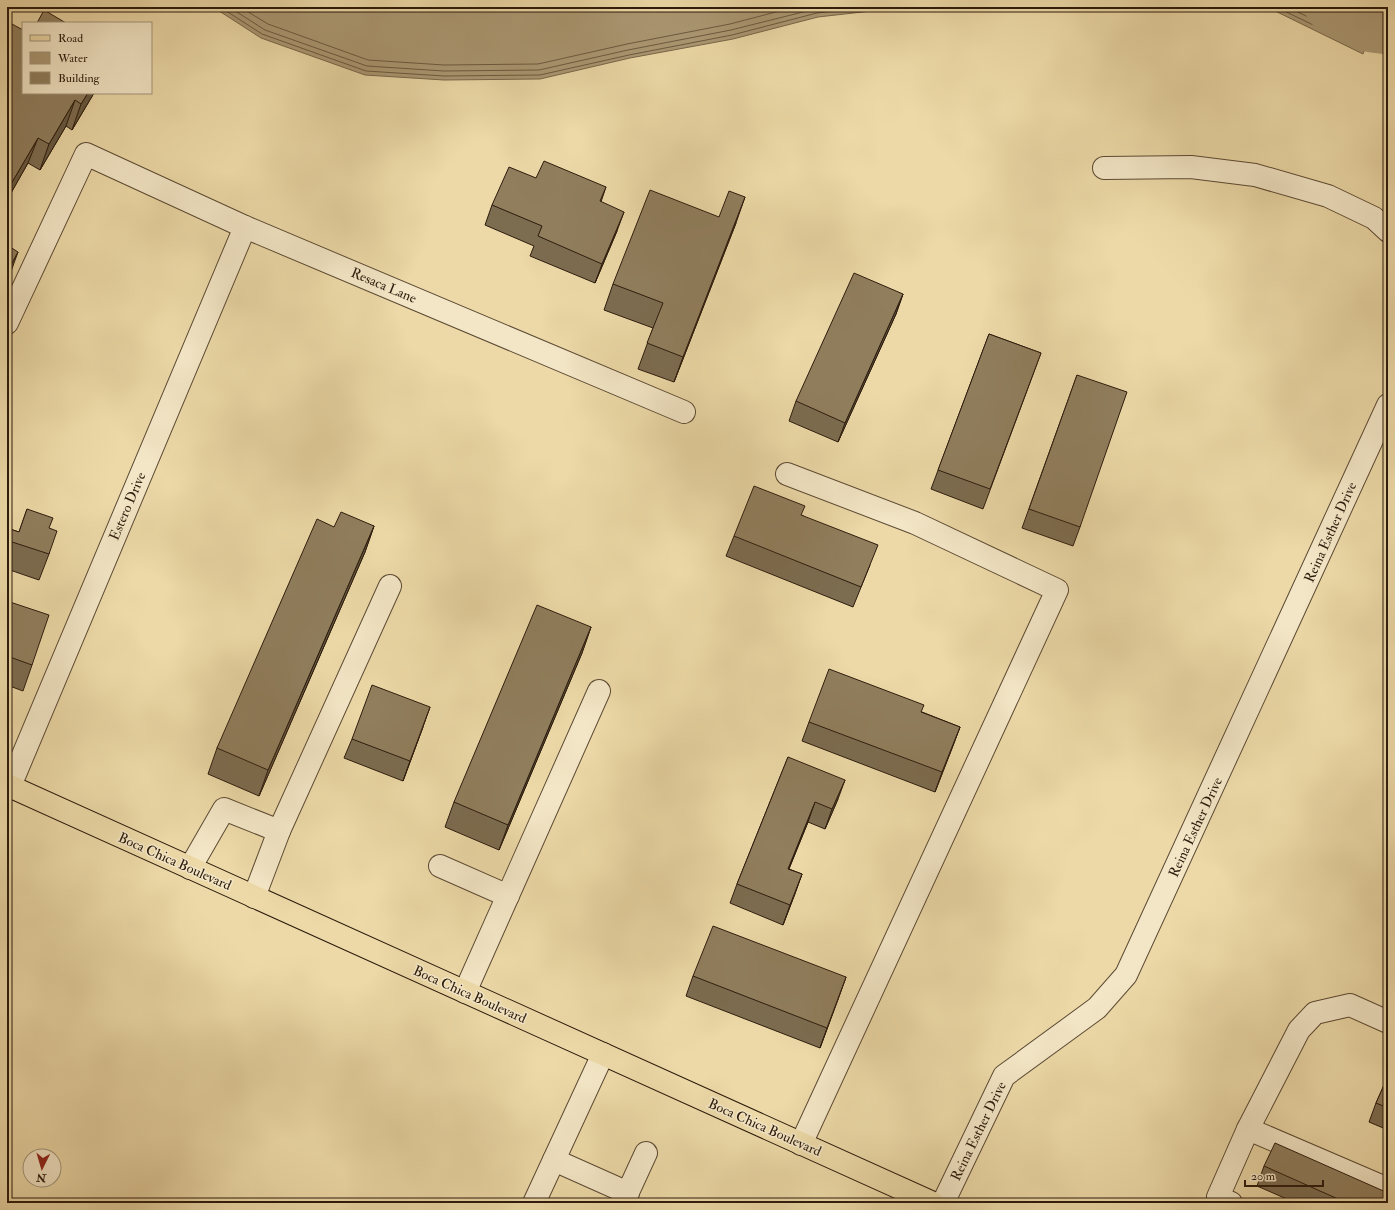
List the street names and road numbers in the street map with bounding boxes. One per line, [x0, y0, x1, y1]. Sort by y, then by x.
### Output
street label: Resaca Lane [348, 264, 419, 307]
street label: Estero Drive [106, 470, 149, 543]
street label: Reina Esther Drive [1301, 479, 1360, 585]
street label: Reina Esther Drive [1165, 774, 1226, 880]
street label: Boca Chica Boulevard [116, 829, 234, 894]
street label: Boca Chica Boulevard [411, 962, 529, 1027]
street label: Reina Esther Drive [947, 1079, 1010, 1184]
street label: Boca Chica Boulevard [706, 1095, 824, 1160]

